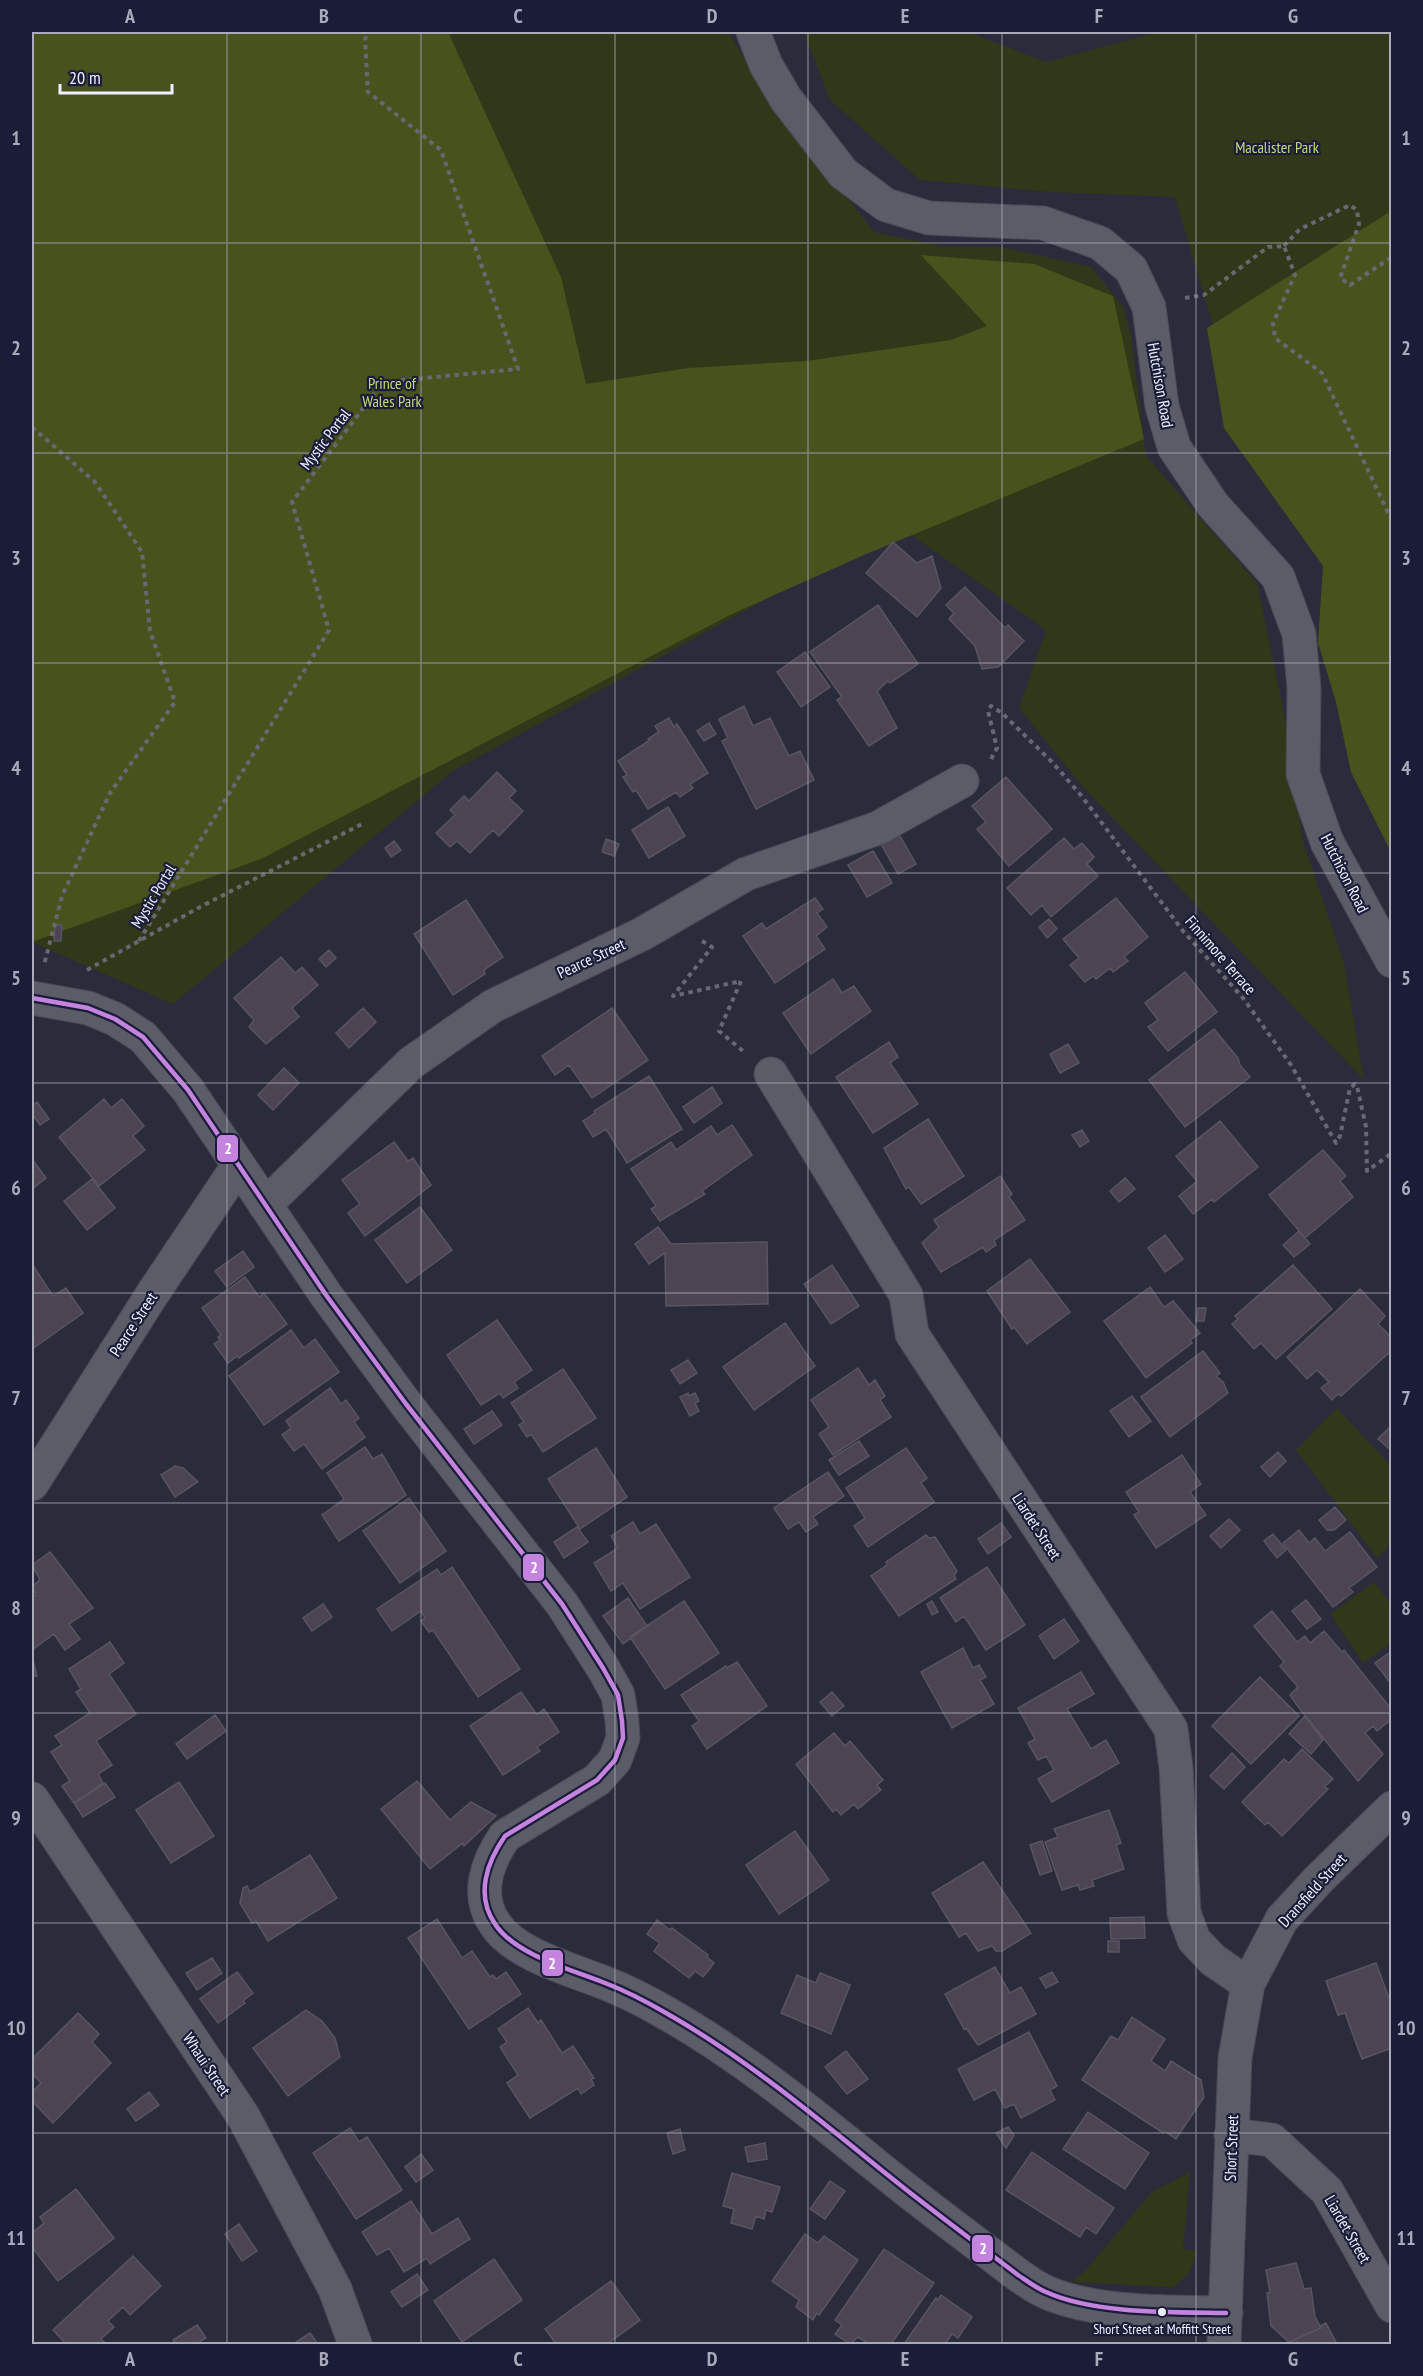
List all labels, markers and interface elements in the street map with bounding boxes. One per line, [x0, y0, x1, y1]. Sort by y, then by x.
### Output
text: A [124, 3, 136, 29]
text: B [319, 3, 329, 29]
text: C [513, 3, 523, 29]
text: D [707, 3, 718, 29]
text: E [901, 3, 909, 29]
text: F [1095, 3, 1103, 29]
text: G [1288, 3, 1298, 29]
scale bar [60, 57, 172, 95]
text: 20 m [69, 66, 101, 89]
text: 1 [11, 125, 21, 151]
text: 1 [1401, 125, 1411, 151]
park label: Macalister Park [1235, 137, 1320, 157]
text: 2 [11, 335, 21, 361]
text: 2 [1401, 335, 1411, 361]
street label: Hutchison Road [1144, 341, 1178, 429]
park label: Prince of Wales Park [362, 373, 423, 411]
street label: Mystic Portal [296, 404, 355, 473]
text: 3 [11, 545, 21, 571]
text: 3 [1401, 545, 1411, 571]
text: 4 [11, 755, 21, 781]
text: 4 [1401, 755, 1411, 781]
street label: Hutchison Road [1317, 830, 1373, 916]
street label: Mystic Portal [126, 860, 180, 932]
street label: Finnimore Terrace [1181, 911, 1261, 999]
street label: Pearce Street [554, 933, 629, 982]
text: 5 [11, 965, 21, 991]
text: 5 [1401, 965, 1411, 991]
line badge: 2 [216, 1134, 239, 1163]
text: 2 [224, 1138, 232, 1158]
text: 6 [11, 1175, 21, 1201]
text: 6 [1401, 1175, 1411, 1201]
street label: Pearce Street [105, 1288, 162, 1360]
text: 7 [11, 1385, 21, 1411]
text: 7 [1401, 1385, 1411, 1411]
street label: Liardet Street [1008, 1489, 1066, 1564]
line badge: 2 [522, 1553, 545, 1582]
text: 2 [530, 1557, 538, 1577]
text: 8 [11, 1595, 21, 1621]
text: 8 [1401, 1595, 1411, 1621]
text: 9 [11, 1805, 21, 1831]
text: 9 [1401, 1805, 1411, 1831]
street label: Dransfield Street [1274, 1849, 1351, 1931]
line badge: 2 [541, 1949, 564, 1977]
text: 2 [548, 1953, 556, 1973]
text: 10 [6, 2015, 26, 2041]
text: 10 [1396, 2015, 1416, 2041]
street label: Whaui Street [179, 2029, 236, 2100]
street label: Short Street [1220, 2114, 1242, 2182]
street label: Liardet Street [1320, 2191, 1376, 2267]
text: 11 [6, 2225, 26, 2251]
text: 11 [1396, 2225, 1416, 2251]
line badge: 2 [971, 2234, 994, 2263]
text: 2 [979, 2238, 987, 2258]
marker: Short Street at Moffitt Street [1156, 2306, 1168, 2318]
place label: Short Street at Moffitt Street [1093, 2320, 1231, 2338]
text: A [124, 2346, 136, 2372]
text: B [319, 2346, 329, 2372]
text: C [513, 2346, 523, 2372]
text: D [707, 2346, 718, 2372]
text: E [901, 2346, 909, 2372]
text: F [1095, 2346, 1103, 2372]
text: G [1288, 2346, 1298, 2372]

